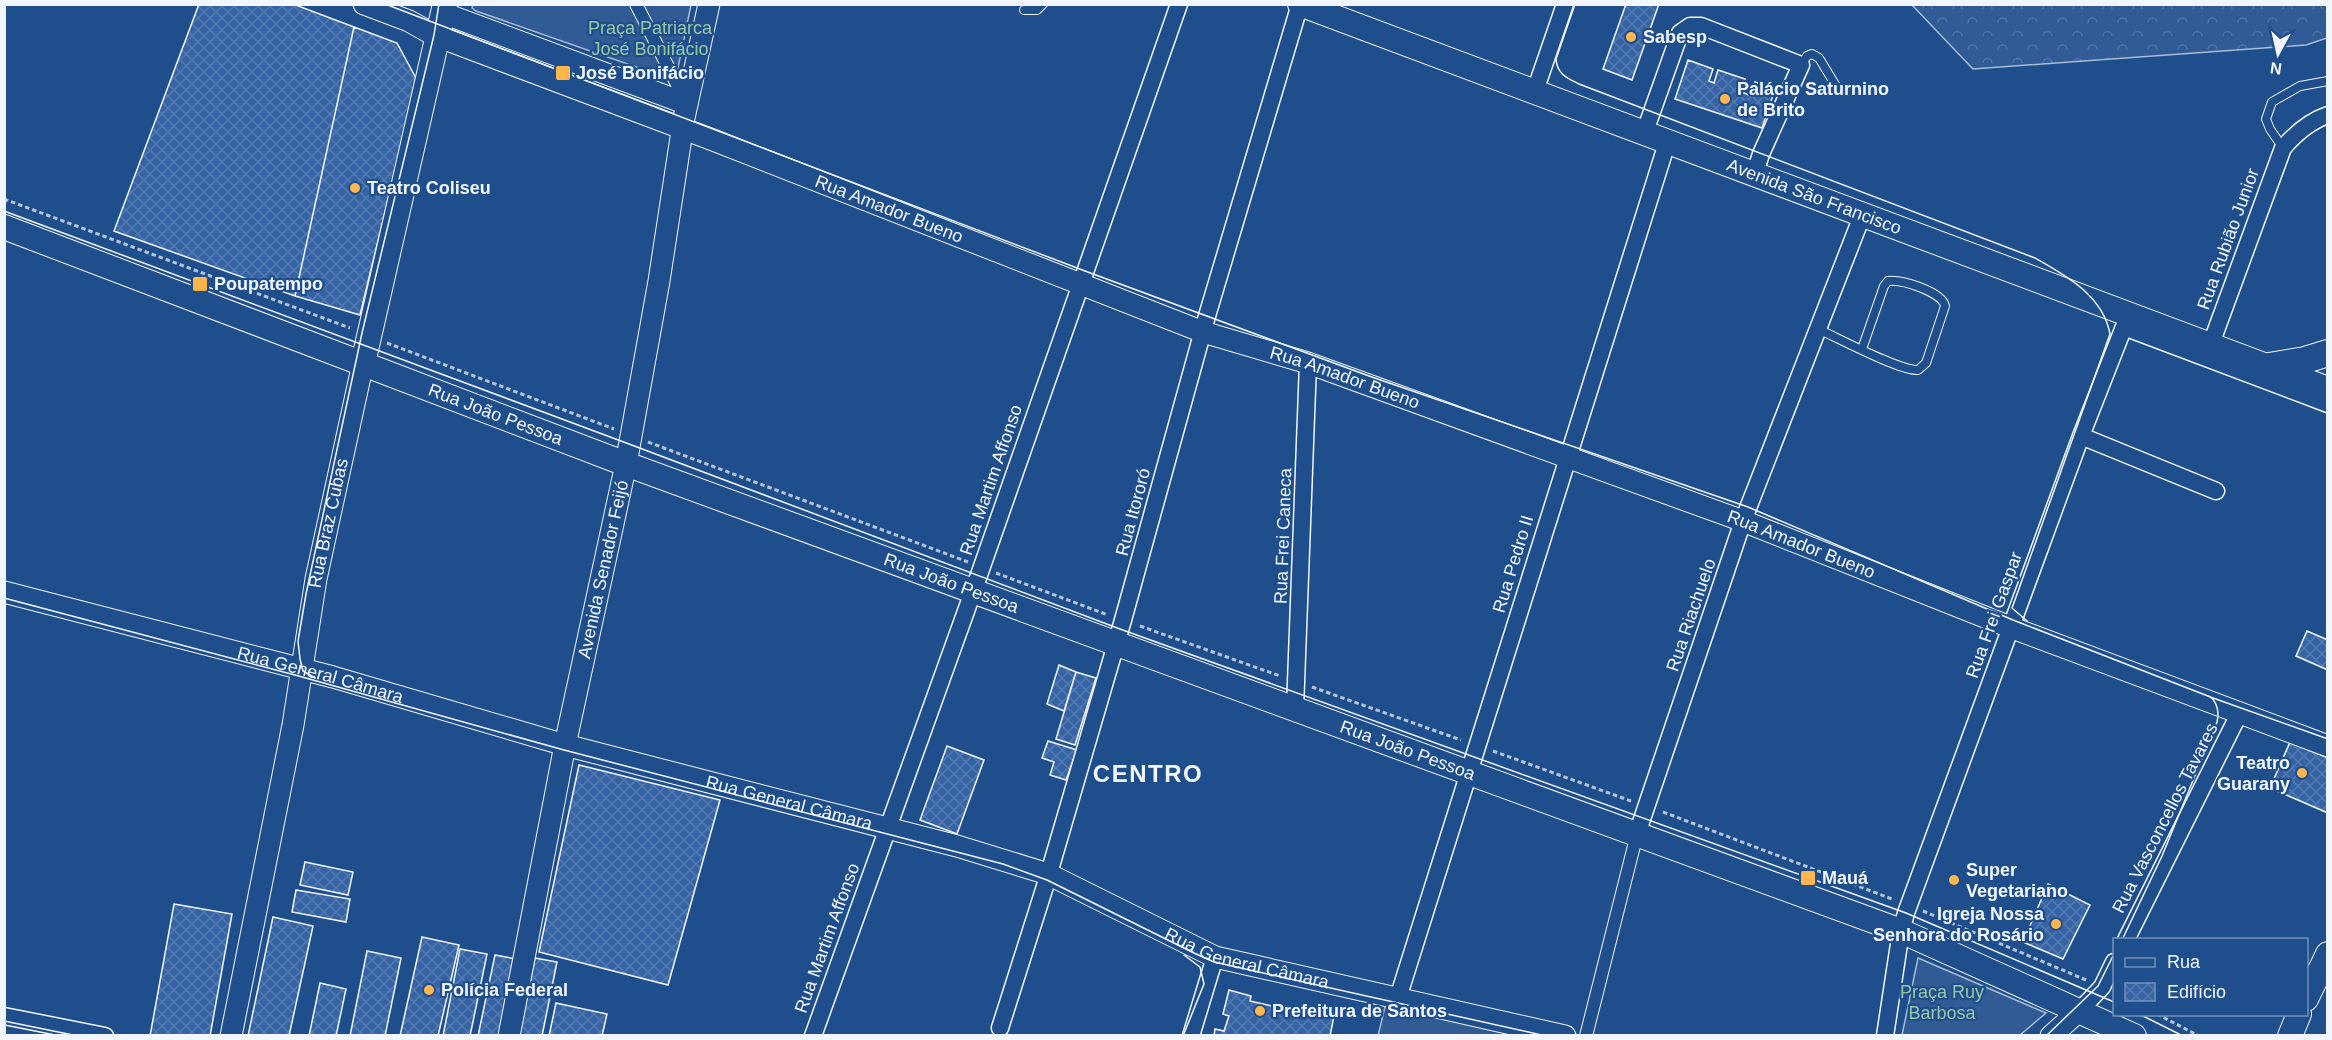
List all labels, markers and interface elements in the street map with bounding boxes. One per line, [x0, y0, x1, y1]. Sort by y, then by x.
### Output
park label: Praça Patriarca José Bonifácio [588, 18, 713, 59]
north arrow [2248, 24, 2308, 84]
place label: Sabesp [1643, 27, 1707, 47]
marker: Sabesp [1624, 30, 1638, 44]
text: N [2269, 59, 2283, 78]
place label: José Bonifácio [576, 63, 704, 83]
marker: José Bonifácio [554, 64, 572, 82]
place label: Palácio Saturnino de Brito [1737, 79, 1889, 120]
marker: Palácio Saturnino de Brito [1718, 92, 1732, 106]
street label: Avenida São Francisco [1724, 155, 1904, 238]
street label: Rua Rubião Junior [2193, 166, 2263, 312]
street label: Rua Amador Bueno [812, 171, 966, 247]
place label: Teatro Coliseu [367, 178, 491, 198]
marker: Teatro Coliseu [348, 181, 362, 195]
place label: Poupatempo [214, 274, 323, 294]
marker: Poupatempo [191, 275, 209, 293]
street label: Rua Amador Bueno [1268, 342, 1422, 413]
street label: Rua João Pessoa [426, 380, 566, 449]
street label: Rua Martim Affonso [956, 402, 1026, 558]
street label: Rua Braz Cubas [305, 457, 352, 589]
street label: Rua Itororó [1112, 466, 1154, 558]
street label: Rua Frei Caneca [1271, 467, 1295, 604]
street label: Avenida Senador Feijó [574, 478, 632, 660]
street label: Rua Amador Bueno [1725, 506, 1878, 582]
street label: Rua Pedro II [1489, 513, 1537, 615]
street label: Rua João Pessoa [881, 549, 1022, 617]
street label: Rua Frei Gaspar [1962, 549, 2026, 681]
street label: Rua Riachuelo [1662, 556, 1720, 674]
street label: Rua General Câmara [235, 643, 407, 707]
street label: Rua João Pessoa [1337, 716, 1479, 784]
street label: Rua Vasconcellos Tavares [2108, 720, 2222, 916]
place label: Teatro Guarany [2217, 753, 2290, 794]
district label: CENTRO [1093, 760, 1203, 787]
marker: Teatro Guarany [2295, 766, 2309, 780]
street label: Rua General Câmara [704, 772, 875, 834]
street label: Rua Martim Affonso [791, 860, 863, 1016]
place label: Super Vegetariano [1966, 860, 2068, 901]
place label: Mauá [1822, 868, 1869, 888]
marker: Mauá [1799, 869, 1817, 887]
marker: Super Vegetariano [1947, 873, 1961, 887]
place label: Igreja Nossa Senhora do Rosário [1873, 904, 2045, 945]
marker: Igreja Nossa Senhora do Rosário [2049, 917, 2063, 931]
street label: Rua General Câmara [1162, 924, 1332, 993]
legend [2113, 938, 2308, 1016]
text: Rua [2167, 952, 2201, 972]
place label: Polícia Federal [441, 980, 568, 1000]
park label: Praça Ruy Barbosa [1900, 982, 1984, 1023]
text: Edifício [2167, 982, 2226, 1002]
marker: Polícia Federal [422, 983, 436, 997]
place label: Prefeitura de Santos [1272, 1001, 1447, 1021]
marker: Prefeitura de Santos [1253, 1004, 1267, 1018]

